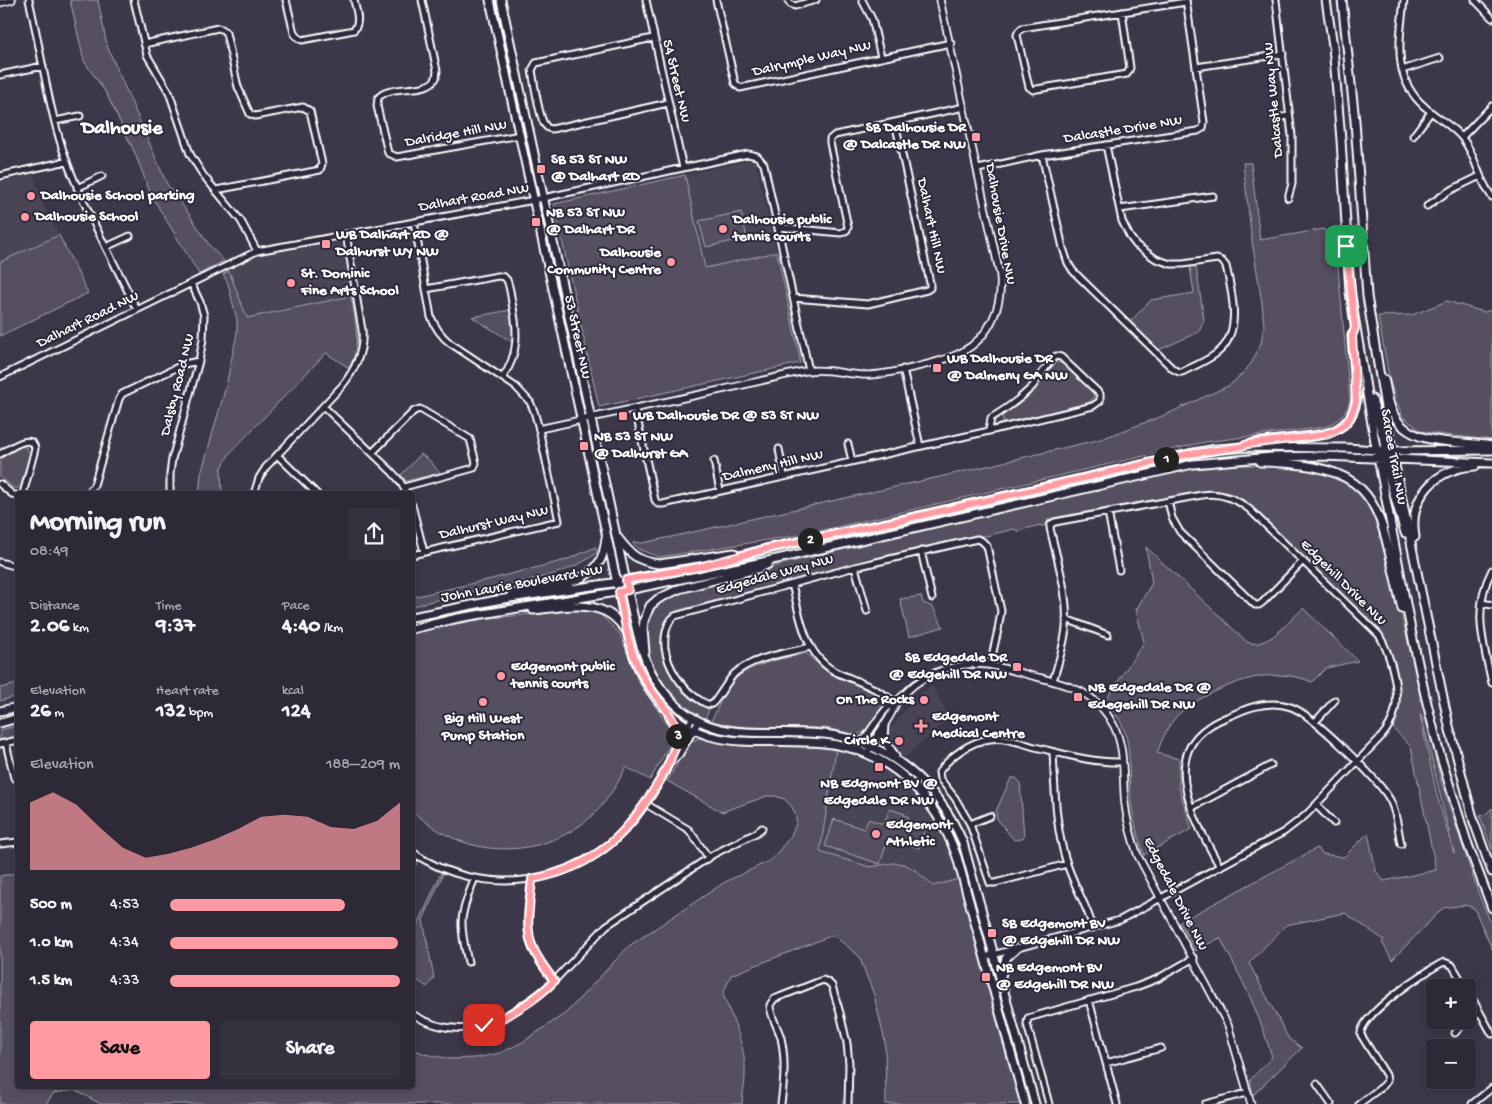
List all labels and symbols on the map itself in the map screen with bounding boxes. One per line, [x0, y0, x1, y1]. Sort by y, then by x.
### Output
street label: Dalrymple Way NW [750, 37, 873, 82]
street label: 54 Street NW [658, 38, 694, 124]
street label: Dalcastle Way NW [1260, 41, 1288, 159]
street label: Dalcastle Drive NW [1061, 112, 1184, 148]
street label: Dalridge Hill NW [403, 116, 509, 152]
district label: Dalhousie [79, 118, 163, 141]
place label: SB Dalhousie DR @ Dalcastle DR NW [843, 119, 967, 154]
marker: SB Dalhousie DR @ Dalcastle DR NW [970, 131, 982, 143]
place label: SB 53 ST NW @ Dalhart RD [551, 151, 641, 186]
street label: Dalhousie Drive NW [980, 161, 1020, 286]
marker: SB 53 ST NW @ Dalhart RD [535, 163, 547, 175]
street label: Dalhart Hill NW [912, 176, 950, 276]
street label: Dalhart Road NW [416, 179, 531, 217]
place label: Dalhousie School parking [39, 187, 195, 205]
marker: Dalhousie School parking [25, 190, 37, 202]
place label: NB 53 ST NW @ Dalhart DR [546, 204, 636, 239]
place label: Dalhousie School [33, 208, 139, 226]
marker: Dalhousie School [19, 211, 31, 223]
place label: Dalhousie public tennis courts [731, 211, 832, 246]
marker: NB 53 ST NW @ Dalhart DR [530, 216, 542, 228]
marker: Dalhousie public tennis courts [717, 223, 729, 235]
pin [1325, 225, 1367, 267]
place label: WB Dalhart RD @ Dalhurst WY NW [334, 226, 449, 261]
marker: WB Dalhart RD @ Dalhurst WY NW [320, 238, 332, 250]
place label: Dalhousie Community Centre [546, 244, 662, 279]
marker: Dalhousie Community Centre [665, 256, 677, 268]
place label: St. Dominic Fine Arts School [300, 265, 399, 300]
marker: St. Dominic Fine Arts School [285, 277, 297, 289]
street label: Dalhart Road NW [33, 287, 142, 353]
street label: 53 Street NW [559, 293, 595, 381]
street label: Dalsby Road NW [156, 332, 199, 439]
place label: WB Dalhousie DR @ Dalmeny GA NW [946, 350, 1068, 385]
marker: WB Dalhousie DR @ Dalmeny GA NW [931, 362, 943, 374]
place label: WB Dalhousie DR @ 53 ST NW [632, 407, 819, 425]
street label: Sarcee Trail NW [1376, 408, 1410, 506]
marker: WB Dalhousie DR @ 53 ST NW [617, 410, 629, 422]
place label: NB 53 ST NW @ Dalhurst GA [594, 428, 689, 463]
marker: NB 53 ST NW @ Dalhurst GA [578, 440, 590, 452]
street label: Dalmeny Hill NW [720, 446, 825, 487]
pin: 1 [1154, 446, 1178, 472]
street label: Dalhurst Way NW [437, 502, 551, 545]
pin: 2 [798, 528, 822, 552]
street label: Edgehill Drive NW [1296, 536, 1390, 630]
street label: Edgedale Way NW [714, 551, 836, 599]
street label: John Laurie Boulevard NW [440, 561, 604, 607]
place label: SB Edgedale DR @ Edgehill DR NW [889, 649, 1008, 684]
place label: Edgemont public tennis courts [509, 658, 616, 693]
marker: SB Edgedale DR @ Edgehill DR NW [1011, 661, 1023, 673]
marker: Edgemont public tennis courts [495, 670, 507, 682]
place label: NB Edgedale DR @ Edegehill DR NW [1088, 679, 1211, 714]
place label: On The Rocks [836, 691, 915, 709]
marker: NB Edgedale DR @ Edegehill DR NW [1072, 691, 1084, 703]
marker: On The Rocks [918, 694, 930, 706]
marker: Big Hill West Pump Station [477, 696, 489, 708]
place label: Edgemont Medical Centre [932, 708, 1026, 743]
place label: Big Hill West Pump Station [441, 710, 525, 745]
marker: Edgemont Medical Centre [914, 719, 928, 733]
pin: 3 [666, 724, 690, 748]
place label: Circle K [843, 732, 891, 750]
marker: Circle K [893, 735, 905, 747]
marker: NB Edgmont BV @ Edgedale DR NW [873, 761, 885, 773]
place label: NB Edgmont BV @ Edgedale DR NW [820, 775, 938, 810]
place label: Edgemont Athletic [885, 816, 954, 851]
marker: Edgemont Athletic [870, 828, 882, 840]
street label: Edgedale Drive NW [1139, 834, 1211, 954]
place label: SB Edgemont BV @ Edgehill DR NW [1002, 915, 1120, 950]
marker: SB Edgemont BV @ Edgehill DR NW [986, 927, 998, 939]
place label: NB Edgemont BV @ Edgehill DR NW [996, 959, 1114, 994]
marker: NB Edgemont BV @ Edgehill DR NW [980, 971, 992, 983]
pin [463, 1004, 505, 1046]

